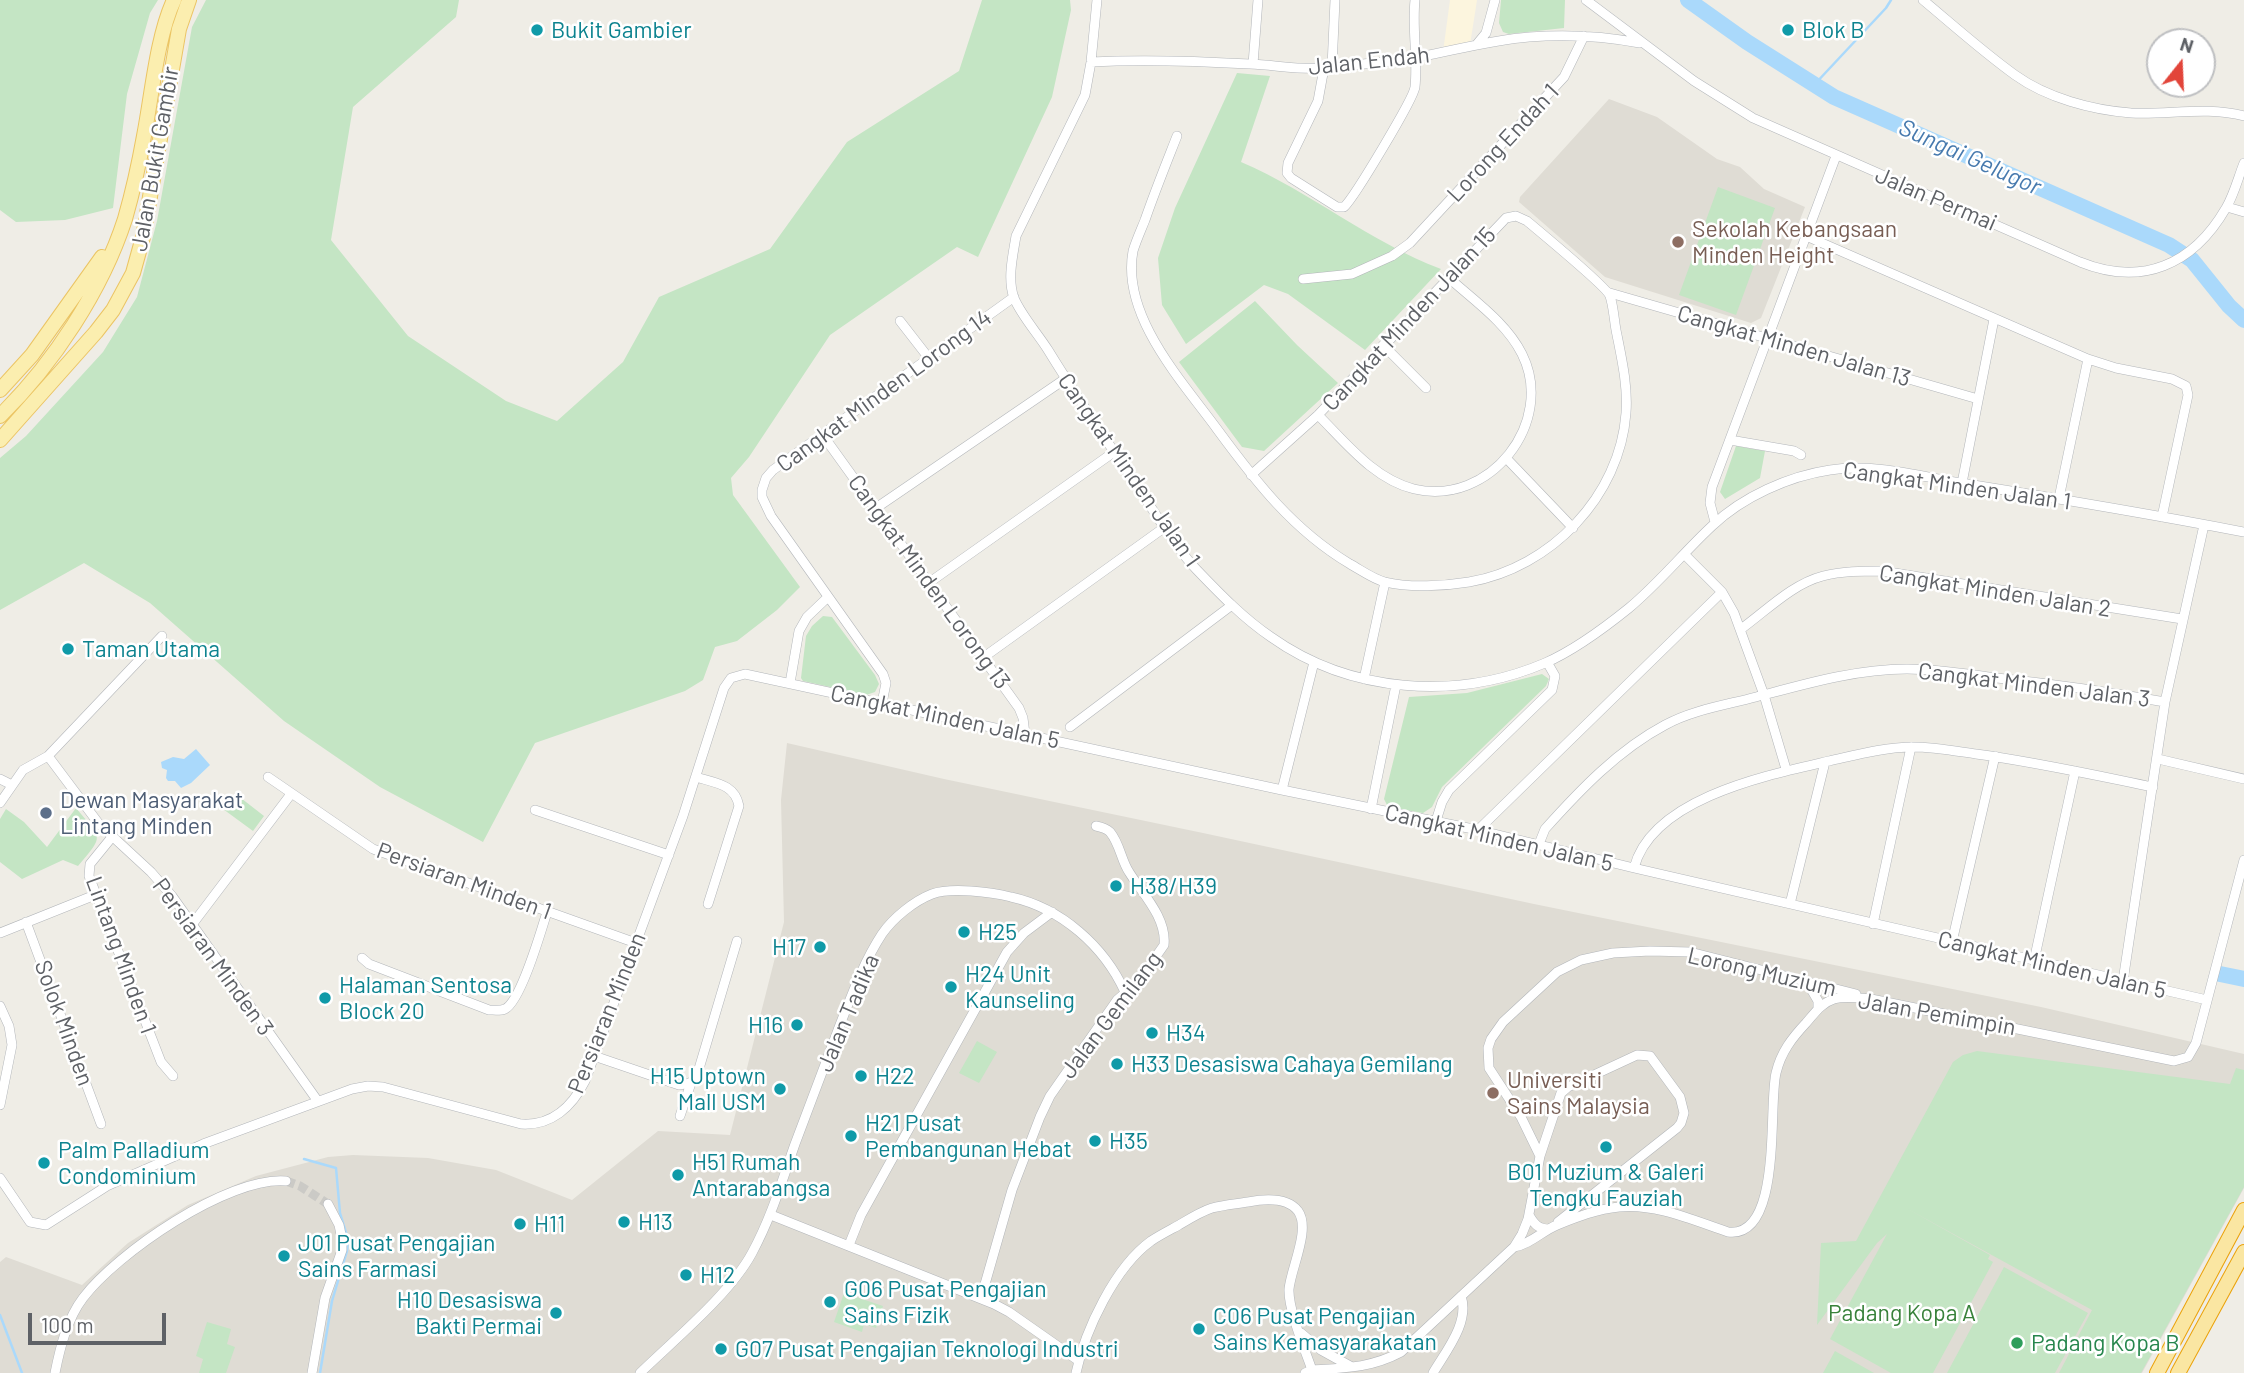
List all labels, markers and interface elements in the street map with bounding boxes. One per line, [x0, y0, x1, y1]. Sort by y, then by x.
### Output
place label: Bukit Gambier [551, 16, 692, 44]
place label: Blok B [1802, 16, 1865, 44]
marker: Bukit Gambier [529, 22, 545, 38]
marker: Blok B [1780, 22, 1796, 38]
north arrow [2146, 28, 2216, 98]
text: N [2177, 32, 2197, 57]
street label: Jalan Endah [1307, 41, 1431, 81]
street label: Jalan Bukit Gambir [125, 64, 185, 254]
street label: Lorong Endah 1 [1441, 78, 1565, 208]
water label: Sungai Gelugor [1894, 113, 2046, 201]
street label: Jalan Permai [1871, 161, 2001, 237]
place label: Sekolah Kebangsaan Minden Height [1692, 215, 1897, 269]
street label: Cangkat Minden Jalan 15 [1317, 221, 1501, 417]
marker: Sekolah Kebangsaan Minden Height [1670, 234, 1686, 250]
street label: Cangkat Minden Jalan 13 [1674, 299, 1914, 393]
street label: Cangkat Minden Lorong 14 [771, 304, 997, 478]
street label: Cangkat Minden Jalan 1 [1052, 368, 1206, 572]
street label: Cangkat Minden Jalan 1 [1841, 456, 2073, 516]
street label: Cangkat Minden Lorong 13 [842, 469, 1016, 695]
street label: Cangkat Minden Jalan 2 [1877, 559, 2113, 623]
place label: Taman Utama [82, 635, 220, 663]
marker: Taman Utama [60, 641, 76, 657]
street label: Cangkat Minden Jalan 3 [1916, 657, 2152, 713]
street label: Cangkat Minden Jalan 5 [828, 679, 1062, 755]
place label: Dewan Masyarakat Lintang Minden [60, 786, 243, 840]
street label: Cangkat Minden Jalan 5 [1382, 798, 1616, 878]
marker: Dewan Masyarakat Lintang Minden [38, 805, 54, 821]
street label: Persiaran Minden 1 [373, 837, 555, 925]
place label: H38/H39 [1130, 872, 1217, 900]
street label: Lintang Minden 1 [80, 873, 162, 1037]
street label: Persiaran Minden 3 [147, 873, 279, 1041]
marker: H38/H39 [1108, 878, 1124, 894]
place label: H25 [978, 918, 1017, 946]
marker: H25 [956, 924, 972, 940]
street label: Cangkat Minden Jalan 5 [1935, 925, 2169, 1005]
street label: Persiaran Minden [562, 928, 652, 1098]
place label: H17 [772, 933, 806, 961]
marker: H17 [812, 939, 828, 955]
street label: Lorong Muzium [1685, 941, 1839, 1003]
street label: Jalan Gemilang [1054, 946, 1168, 1084]
street label: Jalan Tadika [811, 950, 885, 1076]
street label: Solok Minden [29, 956, 99, 1090]
place label: H24 Unit Kaunseling [965, 960, 1075, 1014]
place label: Halaman Sentosa Block 20 [339, 971, 512, 1025]
marker: H24 Unit Kaunseling [943, 979, 959, 995]
street label: Jalan Pemimpin [1856, 987, 2018, 1041]
marker: Halaman Sentosa Block 20 [317, 990, 333, 1006]
place label: H16 [748, 1011, 783, 1039]
marker: H16 [789, 1017, 805, 1033]
place label: H34 [1166, 1019, 1206, 1047]
marker: H34 [1144, 1025, 1160, 1041]
place label: H33 Desasiswa Cahaya Gemilang [1131, 1050, 1453, 1078]
marker: H33 Desasiswa Cahaya Gemilang [1109, 1056, 1125, 1072]
place label: H15 Uptown Mall USM [650, 1062, 766, 1116]
place label: H22 [875, 1062, 915, 1090]
place label: Universiti Sains Malaysia [1507, 1066, 1650, 1120]
marker: H22 [853, 1068, 869, 1084]
marker: H15 Uptown Mall USM [772, 1081, 788, 1097]
marker: Universiti Sains Malaysia [1485, 1085, 1501, 1101]
place label: H21 Pusat Pembangunan Hebat [865, 1109, 1072, 1163]
place label: H35 [1109, 1127, 1148, 1155]
marker: H21 Pusat Pembangunan Hebat [843, 1128, 859, 1144]
marker: H35 [1087, 1133, 1103, 1149]
place label: Palm Palladium Condominium [58, 1136, 210, 1190]
marker: B01 Muzium & Galeri Tengku Fauziah [1598, 1139, 1614, 1155]
place label: H51 Rumah Antarabangsa [692, 1148, 830, 1202]
marker: Palm Palladium Condominium [36, 1155, 52, 1171]
place label: B01 Muzium & Galeri Tengku Fauziah [1507, 1158, 1705, 1212]
marker: H51 Rumah Antarabangsa [670, 1167, 686, 1183]
place label: H13 [638, 1208, 673, 1236]
place label: H11 [534, 1210, 565, 1238]
marker: H13 [616, 1214, 632, 1230]
marker: H11 [512, 1216, 528, 1232]
place label: J01 Pusat Pengajian Sains Farmasi [298, 1229, 495, 1283]
marker: J01 Pusat Pengajian Sains Farmasi [276, 1248, 292, 1264]
place label: H12 [700, 1261, 735, 1289]
marker: H12 [678, 1267, 694, 1283]
place label: G06 Pusat Pengajian Sains Fizik [844, 1275, 1047, 1329]
place label: H10 Desasiswa Bakti Permai [397, 1286, 542, 1340]
marker: G06 Pusat Pengajian Sains Fizik [822, 1294, 838, 1310]
park label: Padang Kopa A [1828, 1299, 1976, 1327]
scale bar [32, 1300, 170, 1344]
place label: C06 Pusat Pengajian Sains Kemasyarakatan [1213, 1302, 1437, 1356]
marker: H10 Desasiswa Bakti Permai [548, 1305, 564, 1321]
text: 100 m [41, 1312, 94, 1337]
marker: C06 Pusat Pengajian Sains Kemasyarakatan [1191, 1321, 1207, 1337]
place label: Padang Kopa B [2031, 1329, 2180, 1357]
place label: G07 Pusat Pengajian Teknologi Industri [735, 1335, 1119, 1363]
marker: Padang Kopa B [2009, 1335, 2025, 1351]
marker: G07 Pusat Pengajian Teknologi Industri [713, 1341, 729, 1357]

